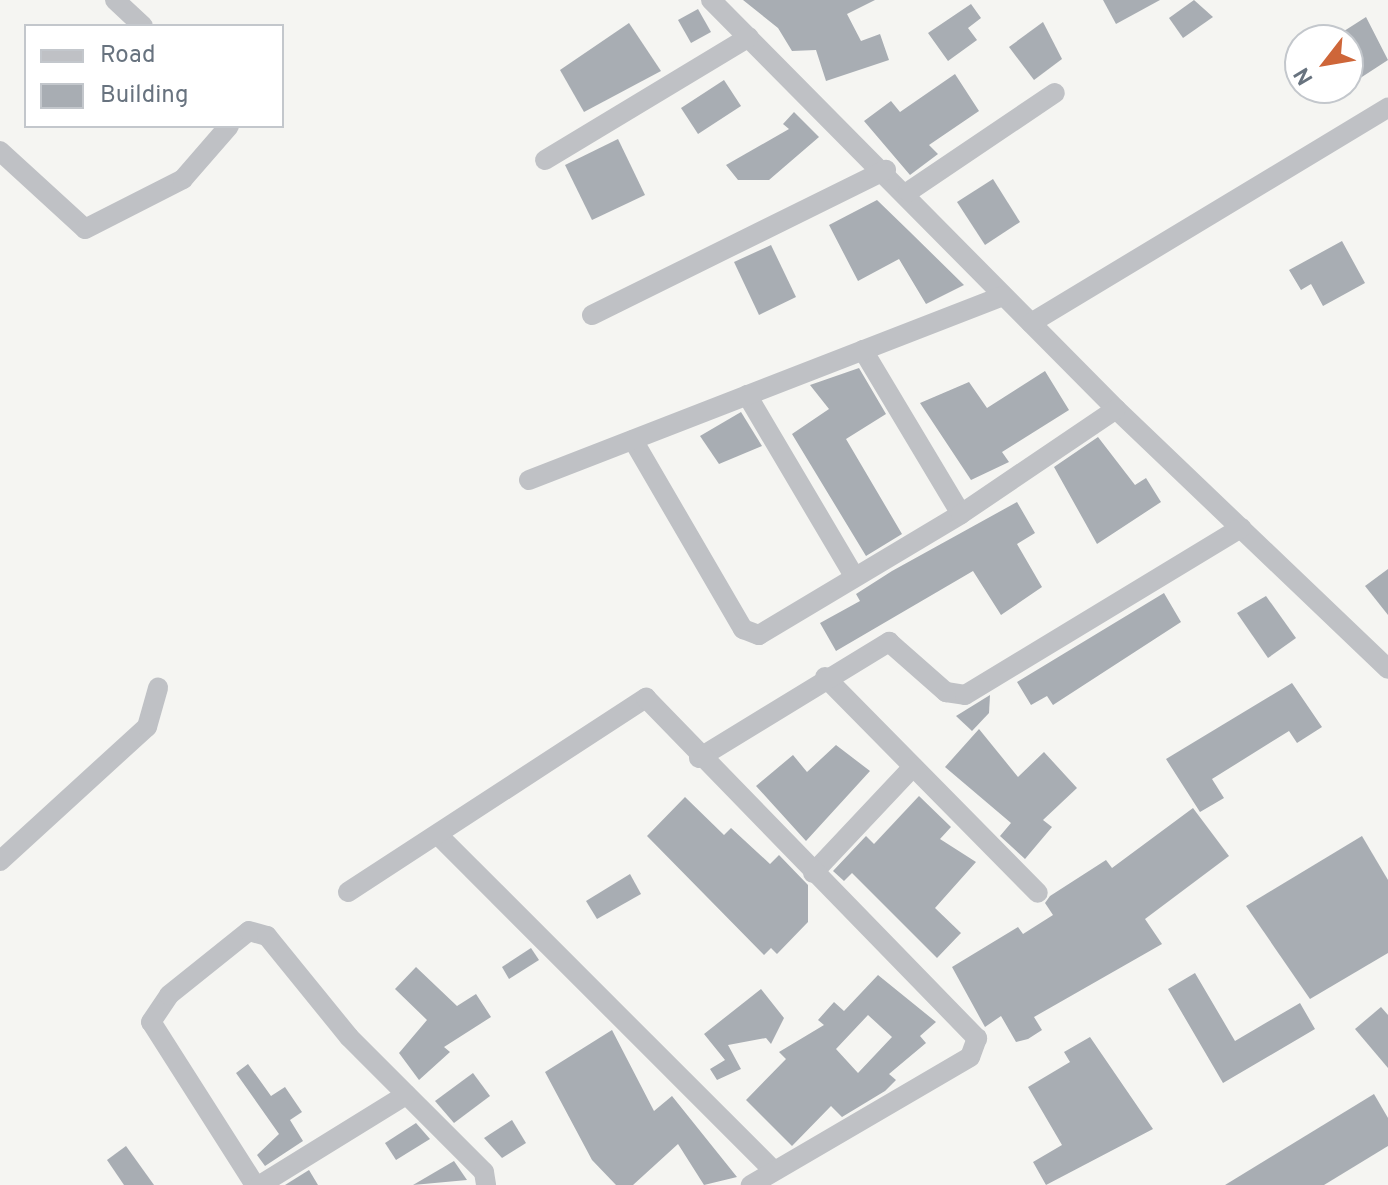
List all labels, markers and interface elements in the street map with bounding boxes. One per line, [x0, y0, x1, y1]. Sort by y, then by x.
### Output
legend [24, 24, 284, 128]
north arrow [1284, 24, 1364, 104]
text: Road [100, 41, 156, 71]
text: N [1289, 62, 1320, 89]
text: Building [100, 81, 189, 111]

